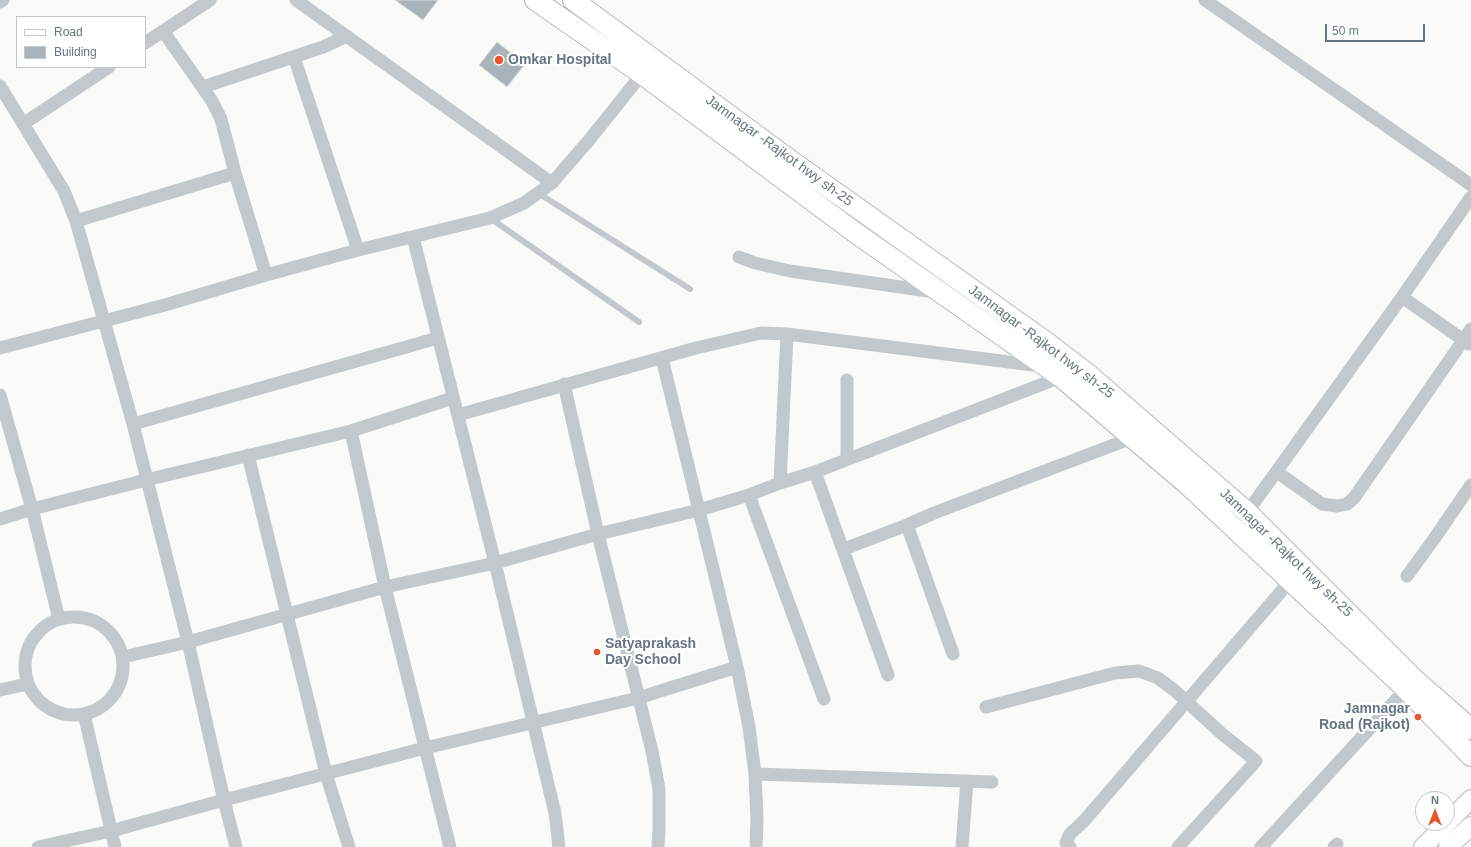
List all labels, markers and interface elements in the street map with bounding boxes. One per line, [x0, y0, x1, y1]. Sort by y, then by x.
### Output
legend [16, 16, 146, 68]
scale bar [1327, 16, 1427, 42]
text: 50 m [1332, 24, 1359, 38]
text: Road [54, 25, 83, 39]
text: Building [54, 45, 97, 59]
place label: Omkar Hospital [508, 52, 611, 68]
marker: Omkar Hospital [493, 54, 505, 66]
street label: Jamnagar -Rajkot hwy sh-25 [702, 92, 856, 210]
street label: Jamnagar -Rajkot hwy sh-25 [965, 282, 1117, 402]
street label: Jamnagar -Rajkot hwy sh-25 [1216, 485, 1356, 621]
place label: Satyaprakash Day School [605, 636, 696, 668]
marker: Satyaprakash Day School [592, 647, 602, 657]
place label: Jamnagar Road (Rajkot) [1319, 701, 1410, 734]
marker: Jamnagar Road (Rajkot) [1413, 712, 1423, 722]
north arrow [1415, 791, 1455, 831]
text: N [1431, 794, 1439, 806]

